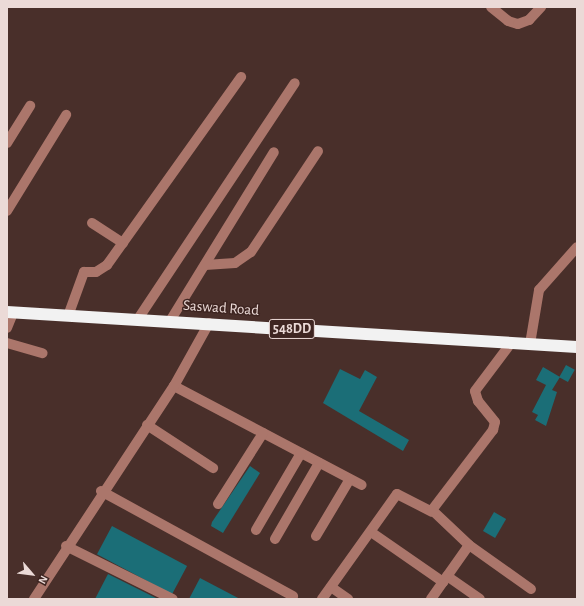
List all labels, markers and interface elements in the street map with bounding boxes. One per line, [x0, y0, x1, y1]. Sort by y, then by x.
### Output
street label: Saswad Road [182, 296, 260, 320]
road number: 548DD [268, 317, 316, 341]
north arrow [12, 554, 52, 594]
text: N [36, 574, 50, 586]

